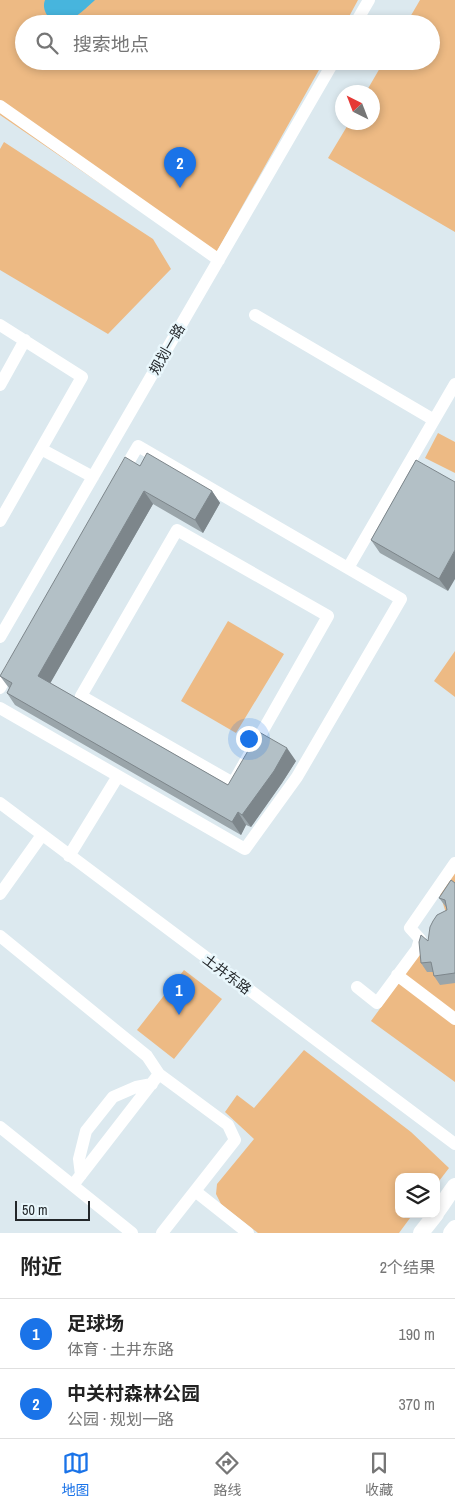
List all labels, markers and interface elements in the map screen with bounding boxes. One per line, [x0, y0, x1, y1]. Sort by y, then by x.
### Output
search box [15, 15, 440, 70]
icon: search [33, 29, 61, 57]
text: 搜索地点 [73, 31, 149, 57]
north arrow [335, 85, 380, 130]
pin: 2 [164, 147, 196, 188]
street label: 规划一路 [145, 320, 189, 378]
your location [236, 726, 262, 752]
street label: 土井东路 [199, 950, 255, 998]
pin: 1 [163, 974, 195, 1015]
map controls [395, 1173, 440, 1218]
button: layers [395, 1173, 440, 1218]
scale bar [15, 1198, 90, 1221]
text: 50 m [22, 1201, 48, 1219]
text: 附近 [20, 1252, 62, 1281]
text: 2个结果 [380, 1256, 435, 1278]
text: 足球场 [67, 1310, 124, 1336]
text: 1 [32, 1323, 40, 1345]
text: 190 m [399, 1323, 435, 1345]
text: 体育 · 土井东路 [67, 1338, 174, 1360]
text: 中关村森林公园 [67, 1380, 200, 1406]
text: 2 [32, 1393, 40, 1415]
text: 370 m [399, 1393, 435, 1415]
text: 公园 · 规划一路 [67, 1408, 174, 1430]
tab: 地图 [62, 1449, 90, 1499]
tab: 路线 [213, 1449, 241, 1499]
tab: 收藏 [365, 1449, 393, 1499]

